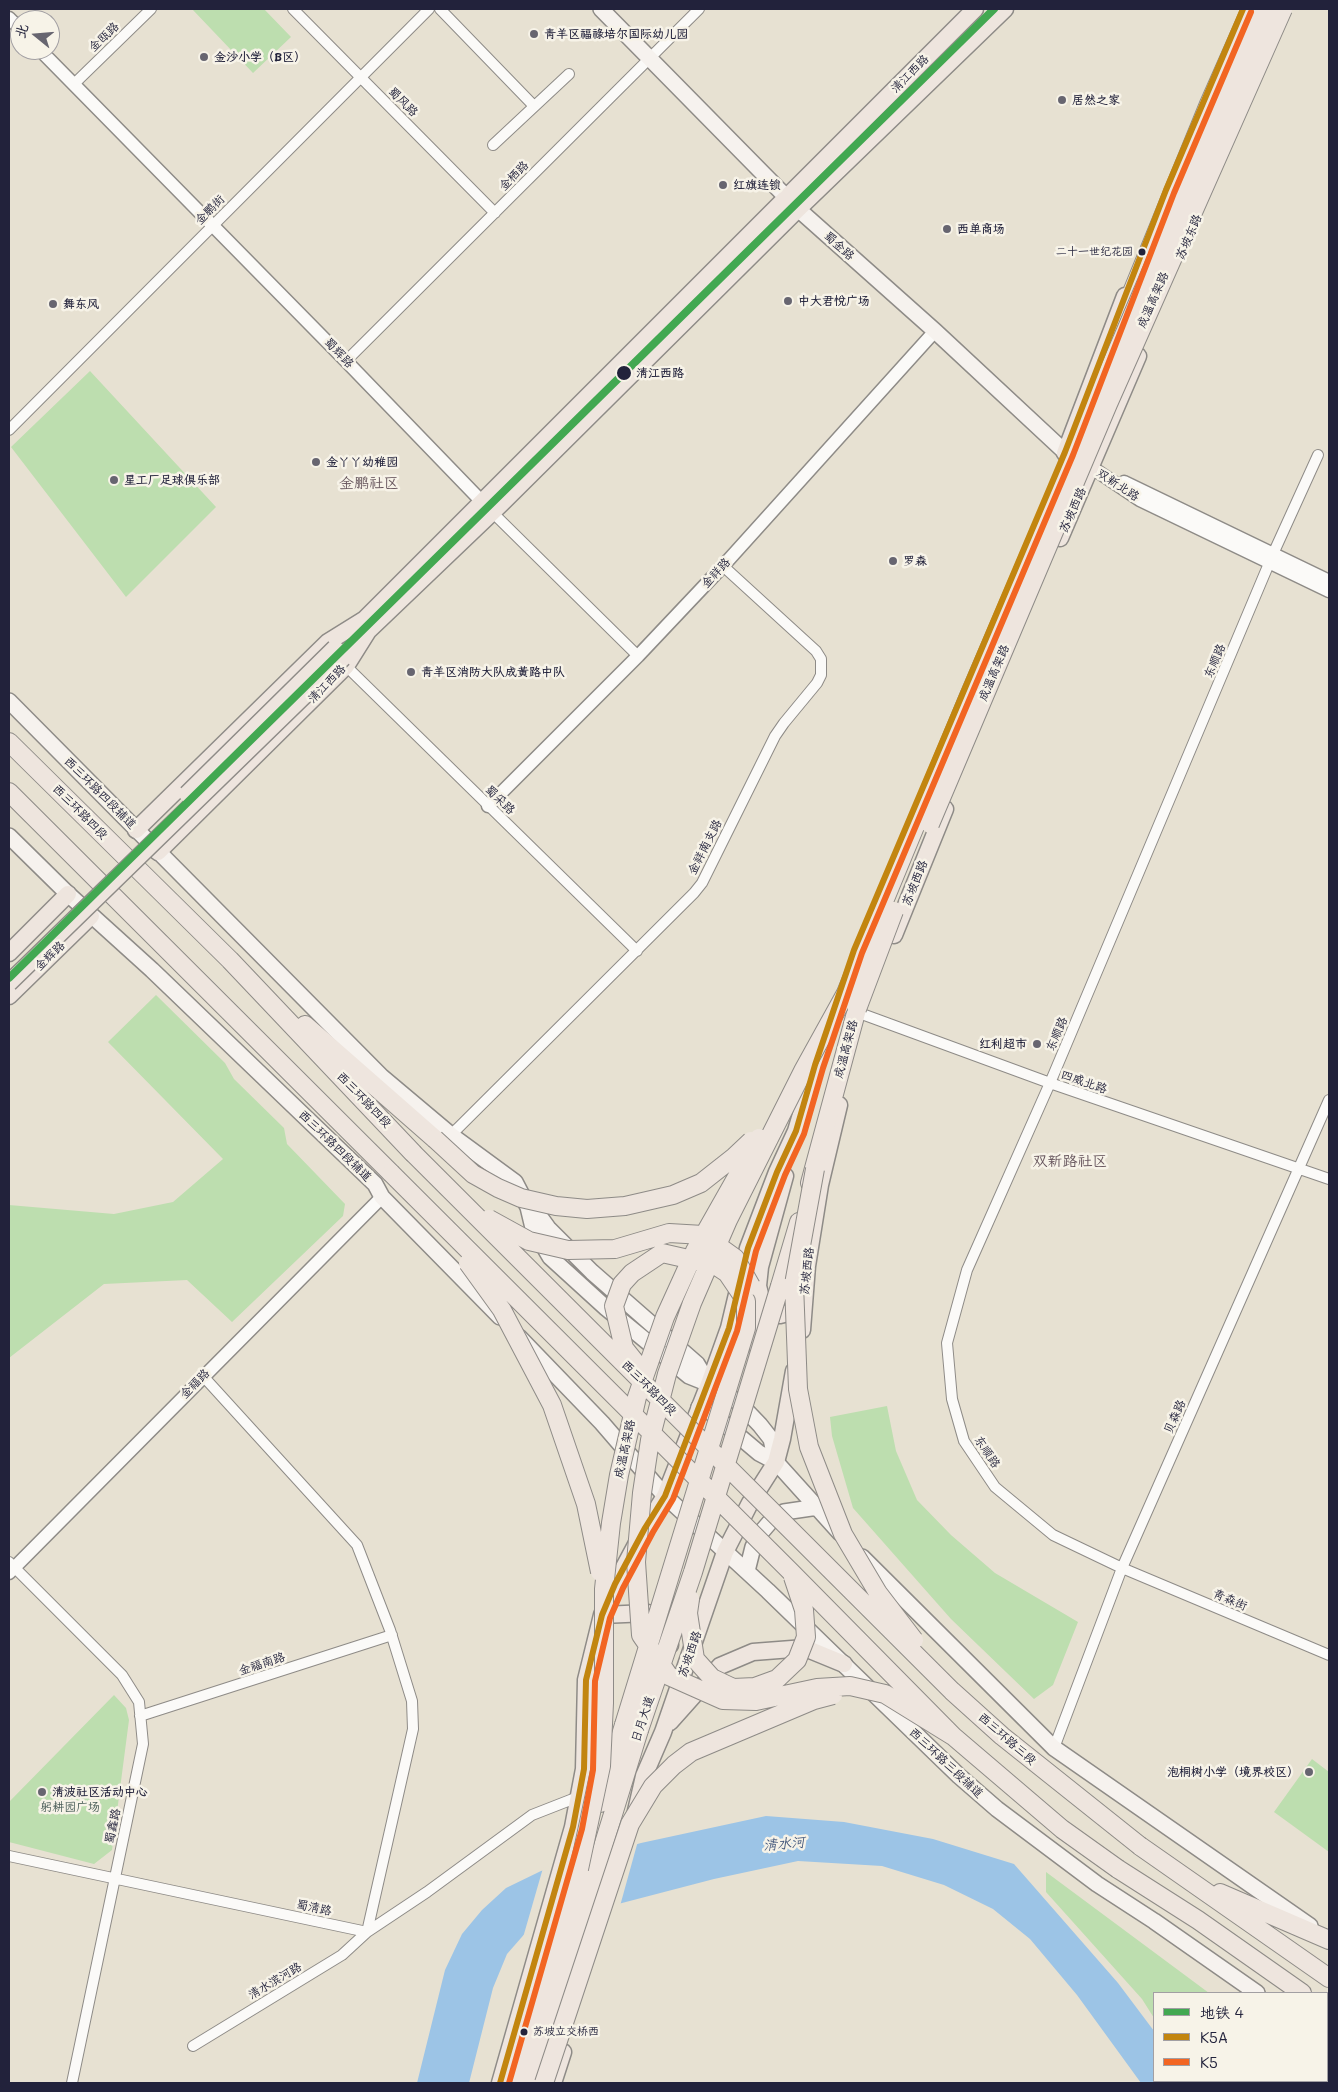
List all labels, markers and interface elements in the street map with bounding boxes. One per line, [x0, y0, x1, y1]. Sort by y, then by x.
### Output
north arrow [10, 10, 60, 60]
street label: 金瓯路 [86, 19, 122, 55]
text: 北 [10, 21, 32, 40]
place label: 青羊区福禄培尔国际幼儿园 [544, 27, 688, 41]
marker: 青羊区福禄培尔国际幼儿园 [528, 28, 540, 40]
place label: 金沙小学（B区） [214, 50, 306, 64]
marker: 金沙小学（B区） [198, 51, 210, 63]
street label: 清江西路 [888, 52, 932, 96]
street label: 蜀风路 [385, 84, 421, 120]
place label: 居然之家 [1072, 93, 1120, 107]
marker: 居然之家 [1056, 94, 1068, 106]
street label: 金栖路 [496, 158, 532, 194]
place label: 红旗连锁 [733, 178, 781, 192]
marker: 红旗连锁 [717, 179, 729, 191]
street label: 金鹏街 [192, 192, 228, 228]
street label: 苏坡东路 [1173, 212, 1205, 262]
place label: 西单商场 [957, 222, 1005, 236]
marker: 西单商场 [941, 223, 953, 235]
street label: 蜀金路 [821, 229, 857, 263]
place label: 二十一世纪花园 [1056, 245, 1133, 259]
marker: 二十一世纪花园 [1137, 247, 1147, 257]
street label: 成温高架路 [1134, 270, 1172, 330]
place label: 中大君悦广场 [798, 294, 870, 308]
marker: 中大君悦广场 [782, 295, 794, 307]
place label: 舞东风 [63, 297, 99, 311]
marker: 舞东风 [47, 298, 59, 310]
street label: 蜀辉路 [321, 335, 357, 371]
marker: 清江西路 [615, 364, 633, 382]
place label: 清江西路 [636, 366, 684, 380]
place label: 金丫丫幼稚园 [326, 455, 398, 469]
marker: 金丫丫幼稚园 [310, 456, 322, 468]
street label: 双新北路 [1094, 466, 1142, 504]
place label: 星工厂足球俱乐部 [124, 473, 220, 487]
marker: 星工厂足球俱乐部 [108, 474, 120, 486]
district label: 金鹏社区 [339, 474, 399, 492]
street label: 苏坡西路 [1057, 485, 1089, 535]
place label: 罗森 [903, 554, 927, 568]
street label: 金祥路 [698, 555, 734, 591]
marker: 罗森 [887, 555, 899, 567]
street label: 东顺路 [1201, 642, 1229, 680]
street label: 成温高架路 [976, 643, 1012, 703]
street label: 清江西路 [305, 662, 349, 706]
place label: 青羊区消防大队成黄路中队 [421, 665, 565, 679]
marker: 青羊区消防大队成黄路中队 [405, 666, 417, 678]
street label: 西三环路四段辅道 [61, 754, 139, 832]
street label: 西三环路四段 [49, 781, 111, 843]
street label: 蜀采路 [482, 782, 518, 818]
street label: 金祥南支路 [685, 817, 725, 877]
street label: 苏坡西路 [899, 858, 931, 908]
street label: 金辉路 [32, 938, 68, 974]
street label: 东顺路 [1043, 1015, 1071, 1053]
street label: 成温高架路 [831, 1018, 861, 1080]
place label: 红利超市 [979, 1037, 1027, 1051]
marker: 红利超市 [1031, 1038, 1043, 1050]
street label: 四威北路 [1059, 1067, 1109, 1097]
street label: 西三环路四段 [334, 1069, 394, 1131]
street label: 西三环路四段辅道 [295, 1107, 375, 1185]
district label: 双新路社区 [1033, 1152, 1107, 1170]
street label: 苏坡西路 [797, 1246, 817, 1296]
street label: 西三环路四段 [618, 1357, 680, 1419]
street label: 金福路 [177, 1366, 213, 1402]
street label: 贝森路 [1161, 1398, 1189, 1436]
street label: 成温高架路 [612, 1418, 638, 1480]
street label: 东顺路 [971, 1433, 1003, 1471]
street label: 青森街 [1211, 1586, 1249, 1614]
street label: 苏坡西路 [675, 1629, 705, 1679]
street label: 金福南路 [237, 1650, 287, 1678]
street label: 日月大道 [629, 1694, 657, 1744]
street label: 西三环路三段 [975, 1710, 1039, 1768]
street label: 西三环路三段辅道 [906, 1725, 986, 1801]
place label: 泡桐树小学（境界校区） [1167, 1765, 1299, 1779]
marker: 泡桐树小学（境界校区） [1303, 1766, 1315, 1778]
place label: 清波社区活动中心 [52, 1785, 148, 1799]
marker: 清波社区活动中心 [36, 1786, 48, 1798]
park label: 躬耕园广场 [40, 1800, 100, 1814]
street label: 蜀鑫路 [102, 1807, 124, 1845]
water label: 清水河 [762, 1834, 806, 1854]
street label: 蜀清路 [295, 1897, 333, 1919]
street label: 清水滨河路 [246, 1959, 304, 2003]
legend [1153, 1992, 1328, 2082]
text: 地铁 4 [1200, 2002, 1244, 2022]
place label: 苏坡立交桥西 [533, 2025, 599, 2039]
marker: 苏坡立交桥西 [519, 2027, 529, 2037]
text: K5A [1200, 2027, 1228, 2047]
text: K5 [1200, 2052, 1218, 2072]

